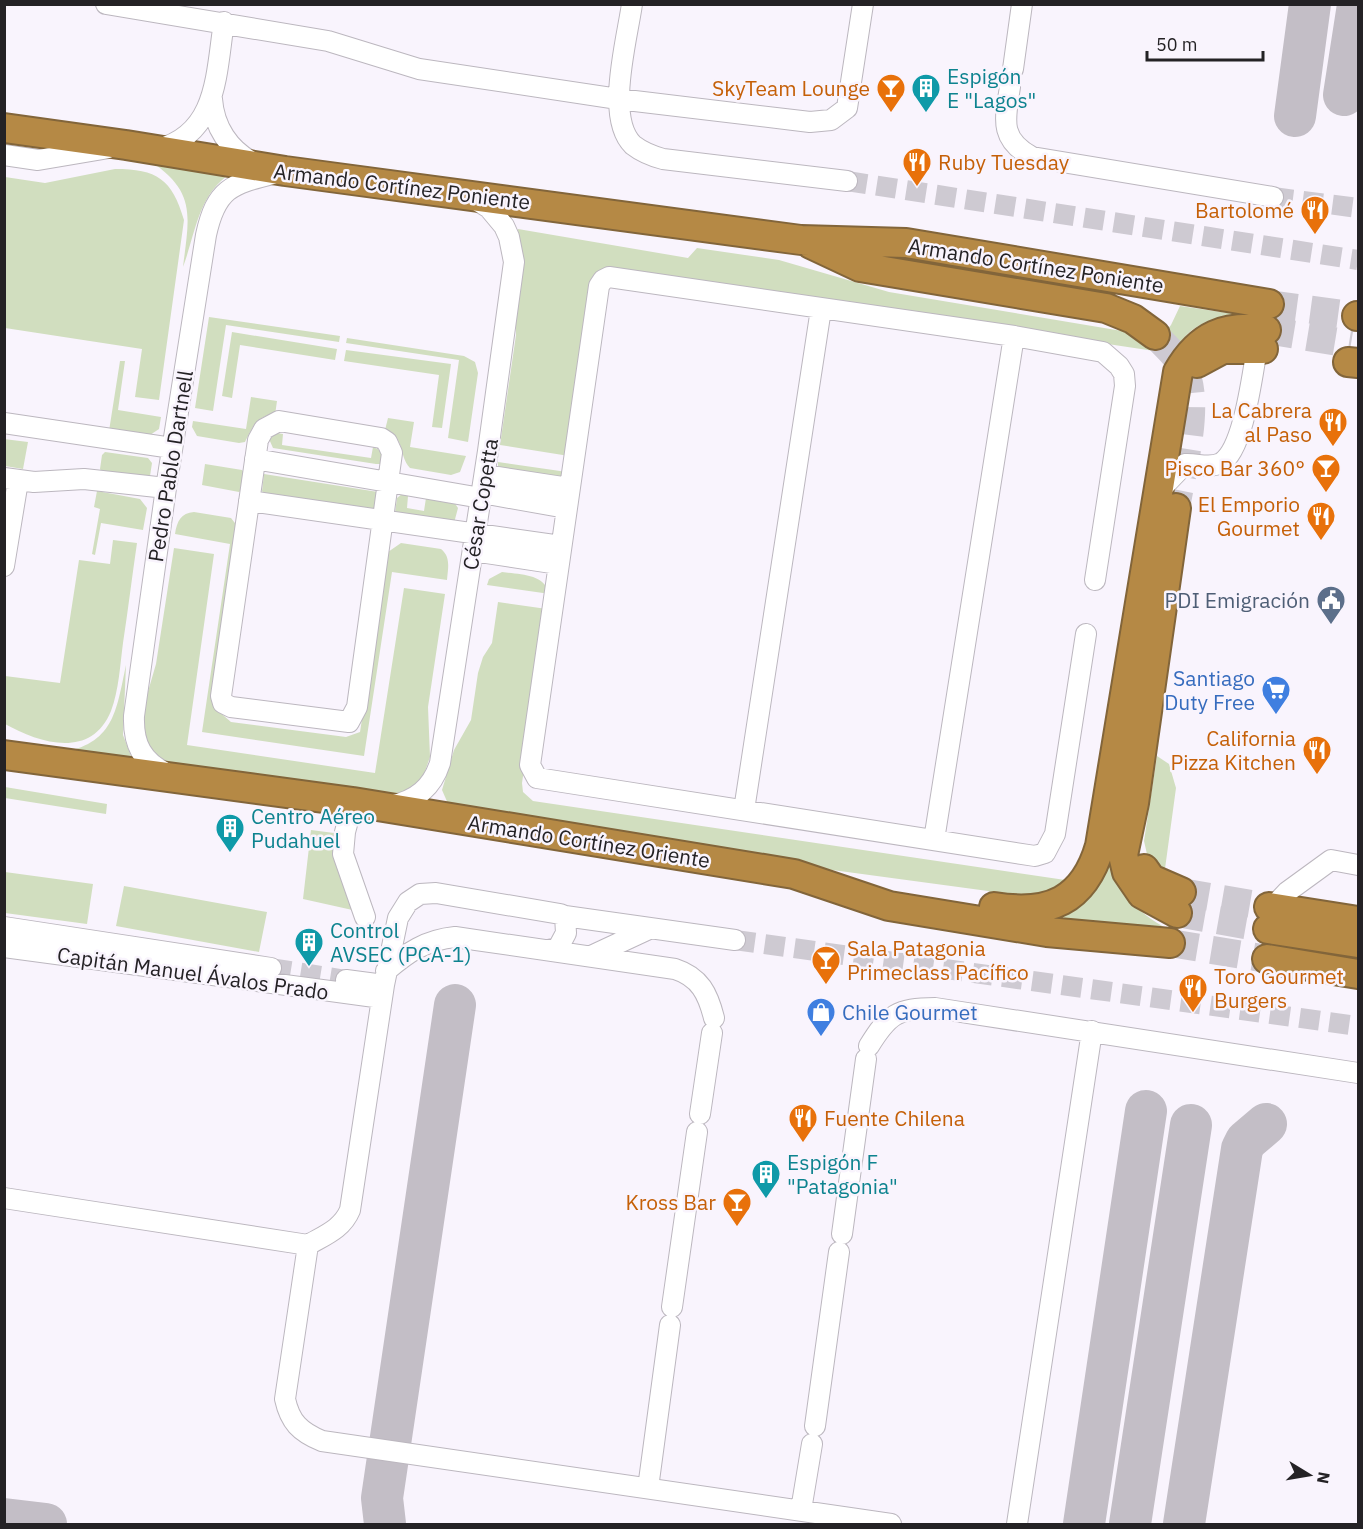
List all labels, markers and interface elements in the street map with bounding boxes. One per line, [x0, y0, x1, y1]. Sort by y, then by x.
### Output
scale bar [1147, 24, 1262, 62]
text: 50 m [1156, 33, 1198, 56]
place label: Espigón E "Lagos" [947, 62, 1036, 114]
bar icon: SkyTeam Lounge [875, 72, 907, 114]
building icon: Espigón E "Lagos" [910, 72, 942, 114]
place label: SkyTeam Lounge [712, 74, 870, 102]
restaurant icon: Ruby Tuesday [901, 146, 933, 188]
place label: Ruby Tuesday [938, 148, 1070, 176]
street label: Armando Cortínez Poniente [272, 156, 532, 216]
restaurant icon: Bartolomé [1299, 194, 1331, 236]
place label: Bartolomé [1195, 196, 1294, 224]
street label: Armando Cortínez Poniente [906, 231, 1166, 299]
street label: Pedro Pablo Dartnell [141, 368, 199, 564]
place label: La Cabrera al Paso [1211, 396, 1312, 448]
restaurant icon: La Cabrera al Paso [1317, 406, 1349, 448]
street label: César Copetta [456, 436, 504, 572]
bar icon: Pisco Bar 360° [1310, 452, 1342, 494]
place label: Pisco Bar 360° [1164, 454, 1305, 482]
place label: El Emporio Gourmet [1198, 490, 1300, 542]
restaurant icon: El Emporio Gourmet [1305, 500, 1337, 542]
public building icon: PDI Emigración [1315, 584, 1347, 626]
place label: PDI Emigración [1165, 586, 1310, 614]
place label: Santiago Duty Free [1164, 664, 1255, 716]
supermarket icon: Santiago Duty Free [1260, 674, 1292, 716]
place label: California Pizza Kitchen [1171, 724, 1296, 776]
restaurant icon: California Pizza Kitchen [1301, 734, 1333, 776]
place label: Centro Aéreo Pudahuel [251, 802, 375, 854]
street label: Armando Cortínez Oriente [466, 808, 712, 874]
building icon: Centro Aéreo Pudahuel [214, 812, 246, 854]
place label: Control AVSEC (PCA-1) [330, 916, 471, 968]
building icon: Control AVSEC (PCA-1) [293, 926, 325, 968]
place label: Sala Patagonia Primeclass Pacífico [847, 934, 1029, 986]
street label: Capitán Manuel Ávalos Prado [55, 940, 331, 1006]
bar icon: Sala Patagonia Primeclass Pacífico [810, 944, 842, 986]
place label: Toro Gourmet Burgers [1214, 962, 1344, 1014]
restaurant icon: Toro Gourmet Burgers [1177, 972, 1209, 1014]
shop icon: Chile Gourmet [805, 996, 837, 1038]
place label: Chile Gourmet [842, 998, 978, 1026]
restaurant icon: Fuente Chilena [787, 1102, 819, 1144]
place label: Fuente Chilena [824, 1104, 965, 1132]
place label: Espigón F "Patagonia" [787, 1148, 898, 1200]
building icon: Espigón F "Patagonia" [750, 1158, 782, 1200]
bar icon: Kross Bar [721, 1186, 753, 1228]
place label: Kross Bar [626, 1188, 716, 1216]
north arrow [1279, 1445, 1339, 1505]
text: N [1313, 1470, 1335, 1485]

